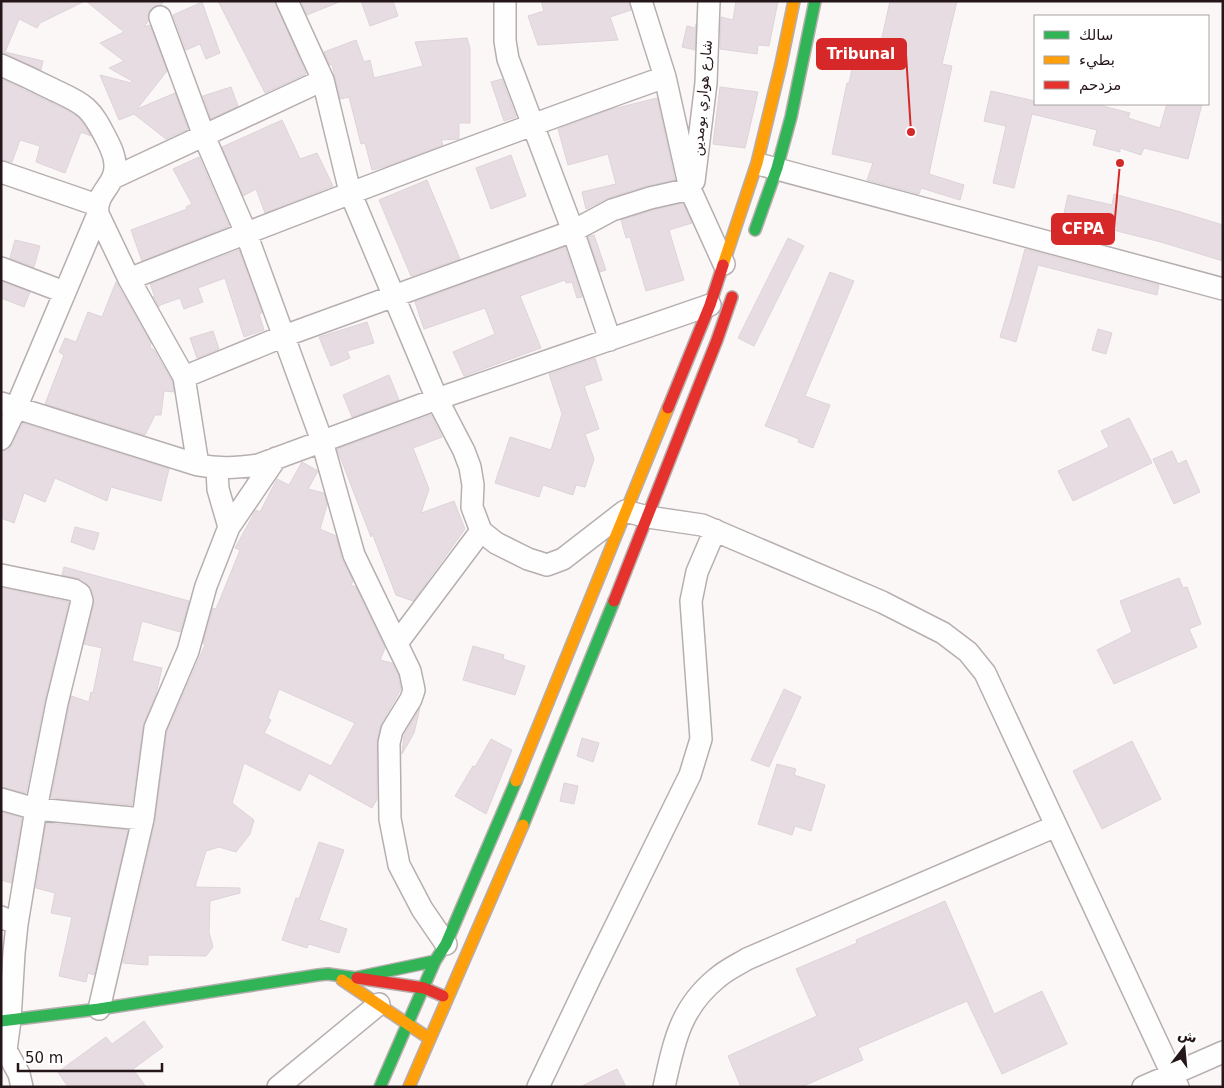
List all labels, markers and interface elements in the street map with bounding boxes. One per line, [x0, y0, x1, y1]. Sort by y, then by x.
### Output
legend [1034, 15, 1209, 105]
text: سالك [1079, 26, 1113, 44]
street label: شارع هواري بومدين [689, 39, 716, 157]
callout: Tribunal [817, 39, 906, 69]
text: Tribunal [827, 45, 895, 63]
text: بطيء [1079, 51, 1115, 70]
text: مزدحم [1079, 76, 1121, 94]
callout: CFPA [1052, 214, 1114, 244]
text: CFPA [1062, 220, 1105, 238]
north arrow [1159, 1023, 1209, 1073]
text: ش [1176, 1025, 1199, 1046]
scale bar [18, 1040, 161, 1072]
text: 50 m [25, 1049, 63, 1067]

